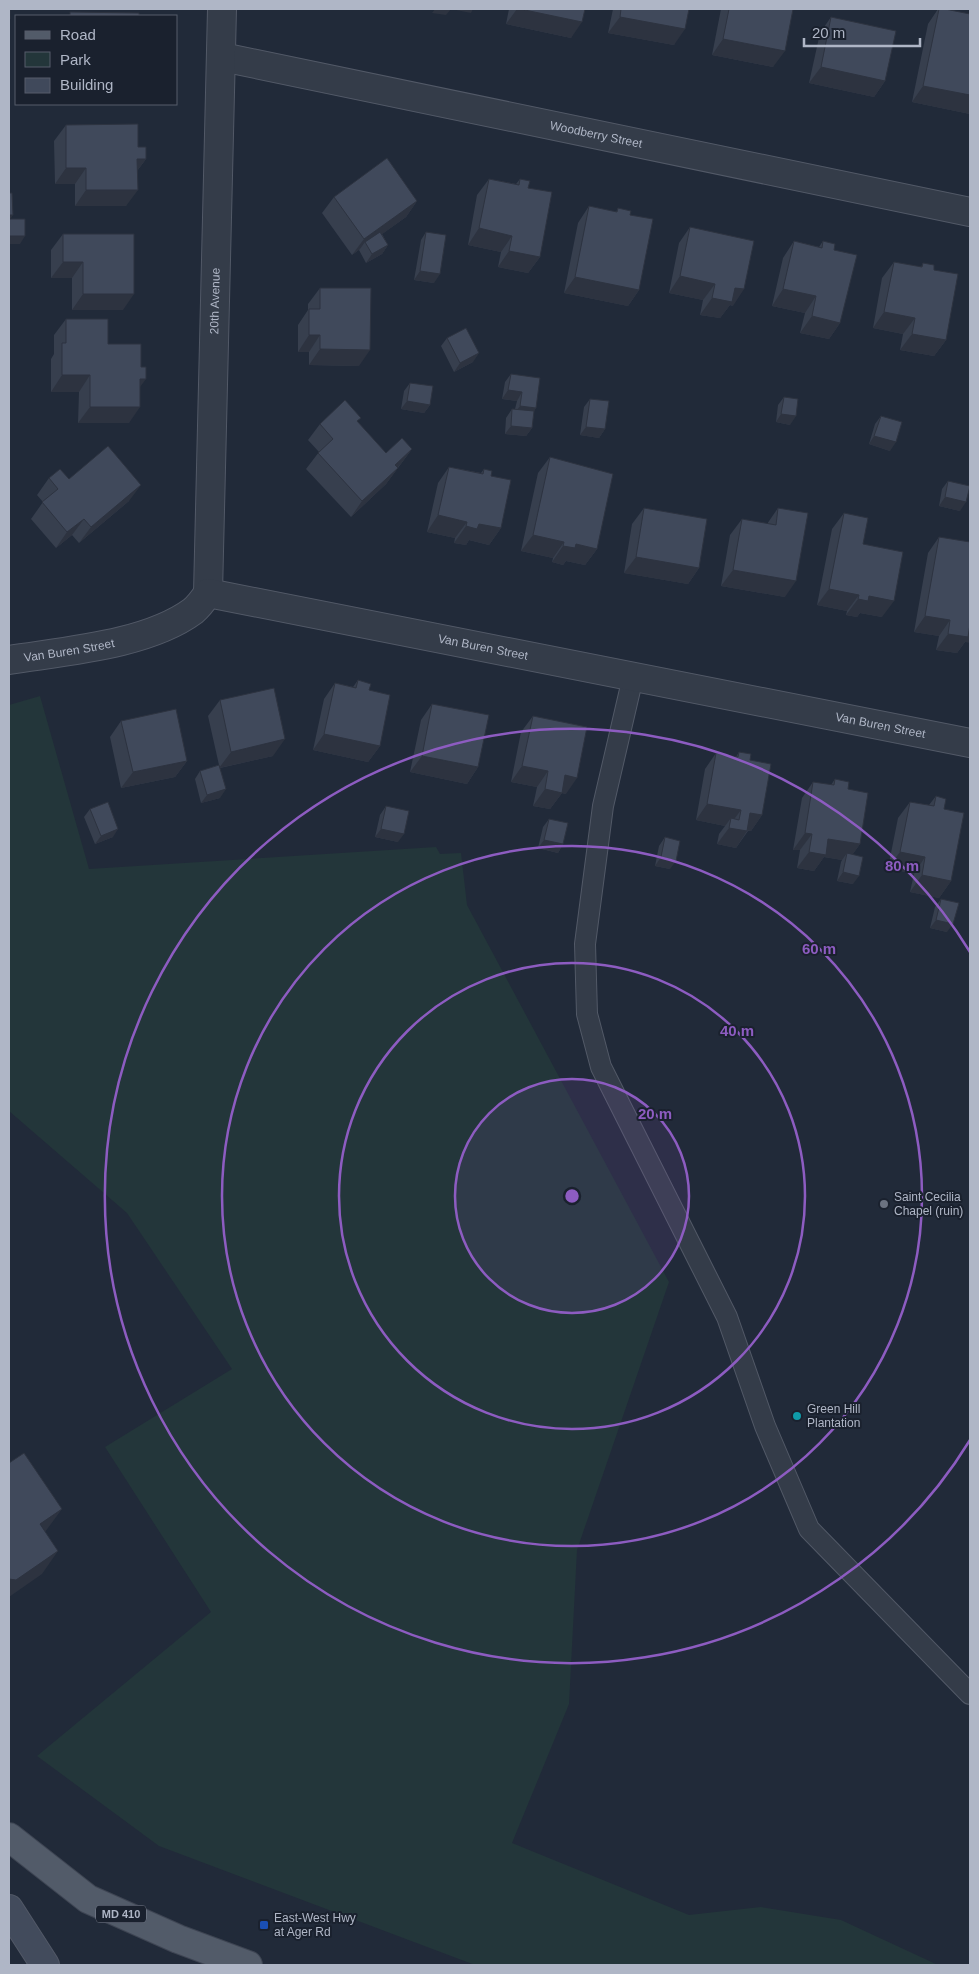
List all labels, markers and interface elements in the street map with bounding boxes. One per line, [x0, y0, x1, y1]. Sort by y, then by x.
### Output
legend [15, 15, 178, 105]
scale bar [804, 15, 920, 47]
text: 20 m [812, 24, 845, 41]
text: Road [60, 26, 96, 43]
text: Park [60, 51, 91, 68]
text: Building [60, 76, 113, 93]
street label: Woodberry Street [549, 118, 644, 151]
street label: 20th Avenue [207, 267, 223, 335]
street label: Van Buren Street [437, 631, 530, 663]
street label: Van Buren Street [23, 636, 116, 665]
street label: Van Buren Street [834, 710, 927, 741]
text: 80 m [885, 857, 919, 874]
text: 60 m [802, 940, 836, 957]
text: 40 m [720, 1022, 754, 1039]
text: 20 m [638, 1105, 672, 1122]
centre of rings [563, 1187, 581, 1205]
place label: Saint Cecilia Chapel (ruin) [894, 1190, 963, 1218]
marker: Saint Cecilia Chapel (ruin) [878, 1198, 890, 1210]
place label: Green Hill Plantation [807, 1402, 860, 1430]
marker: Green Hill Plantation [791, 1410, 803, 1422]
road number: MD 410 [96, 1906, 146, 1922]
place label: East-West Hwy at Ager Rd [274, 1911, 356, 1939]
marker: East-West Hwy at Ager Rd [258, 1919, 270, 1931]

